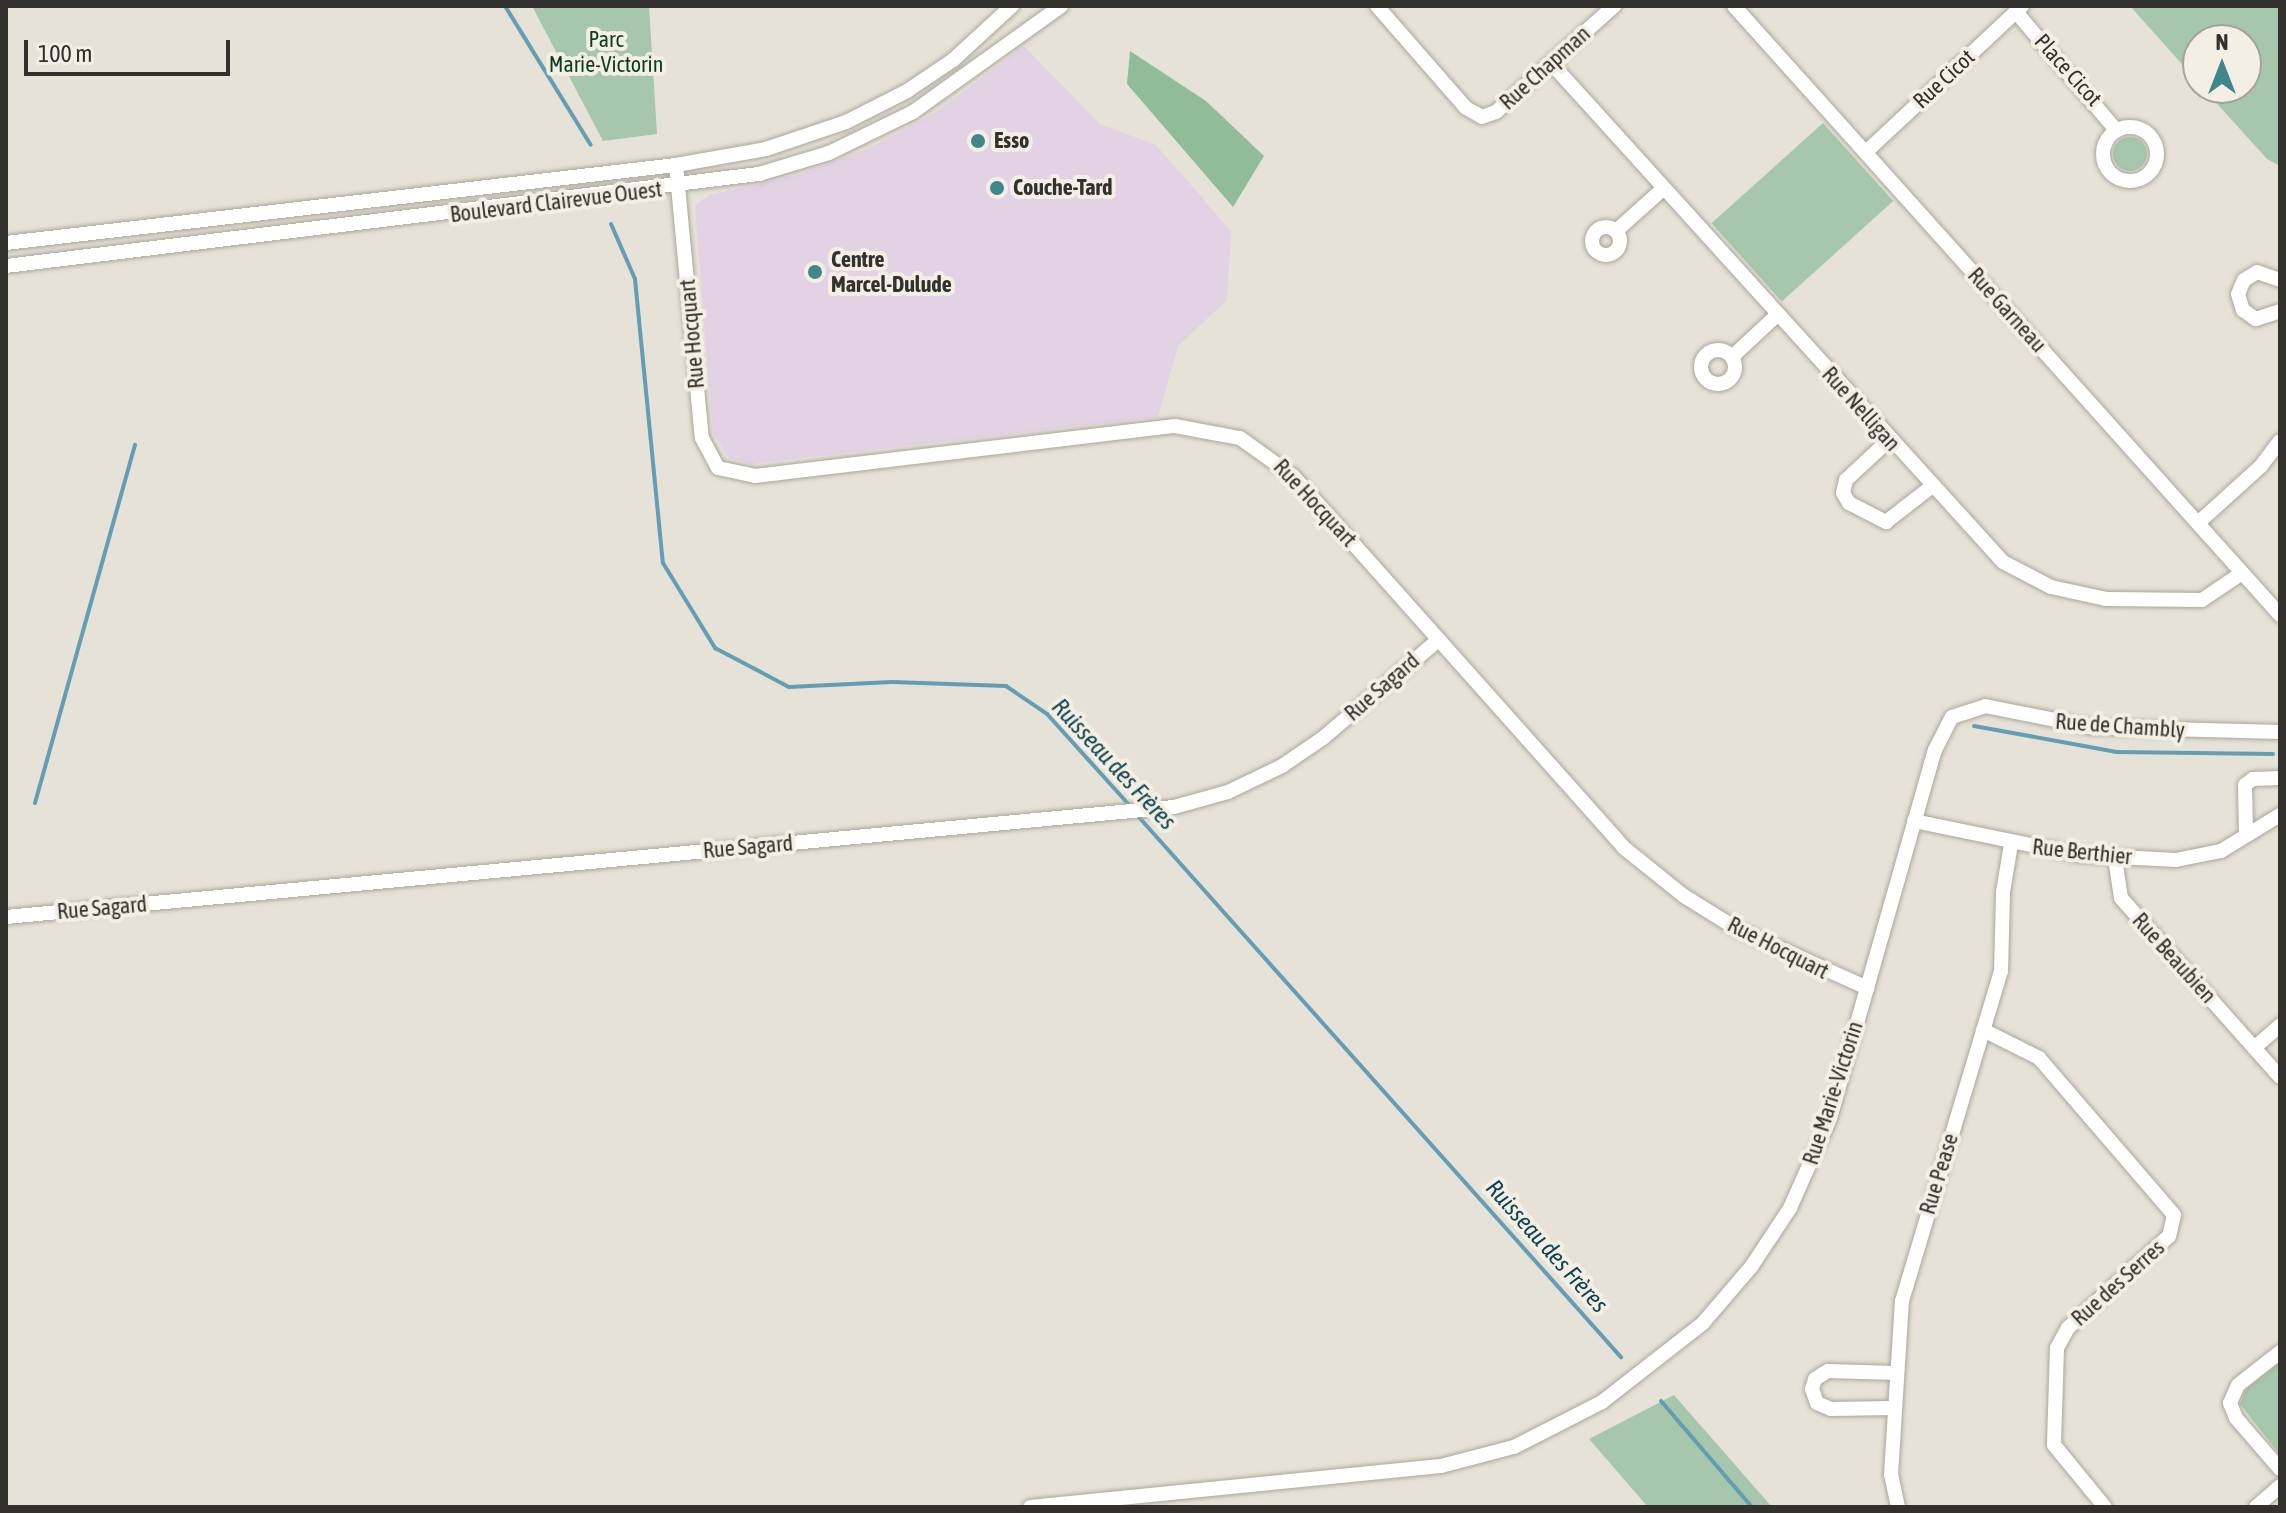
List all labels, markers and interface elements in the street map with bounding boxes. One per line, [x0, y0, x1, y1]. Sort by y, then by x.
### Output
street label: Rue Chapman [1494, 21, 1596, 115]
scale bar [28, 24, 234, 74]
north arrow [2182, 24, 2262, 104]
park label: Parc Marie-Victorin [549, 26, 663, 78]
street label: Place Cicot [2029, 29, 2107, 111]
text: N [2216, 29, 2228, 55]
text: 100 m [38, 40, 92, 67]
street label: Rue Cicot [1908, 44, 1980, 114]
place label: Esso [994, 128, 1029, 154]
marker: Esso [969, 132, 987, 150]
place label: Couche-Tard [1013, 175, 1112, 201]
street label: Boulevard Clairevue Ouest [449, 176, 663, 228]
marker: Couche-Tard [988, 179, 1006, 197]
place label: Centre Marcel-Dulude [831, 246, 952, 298]
street label: Rue Garneau [1962, 262, 2052, 358]
marker: Centre Marcel-Dulude [806, 263, 824, 281]
street label: Rue Hocquart [674, 278, 710, 390]
street label: Rue Nelligan [1816, 361, 1906, 457]
street label: Rue Hocquart [1268, 454, 1362, 552]
street label: Rue Sagard [1339, 647, 1425, 727]
water label: Ruisseau des Frères [1046, 692, 1182, 836]
street label: Rue de Chambly [2054, 708, 2186, 744]
street label: Rue Sagard [702, 830, 794, 864]
street label: Rue Berthier [2031, 834, 2133, 870]
street label: Rue Sagard [56, 891, 148, 925]
street label: Rue Beaubien [2127, 908, 2221, 1008]
street label: Rue Hocquart [1723, 911, 1833, 985]
street label: Rue Marie-Victorin [1797, 1018, 1869, 1168]
street label: Rue Pease [1914, 1130, 1964, 1218]
water label: Ruisseau des Frères [1480, 1174, 1614, 1318]
street label: Rue des Serres [2066, 1234, 2170, 1332]

